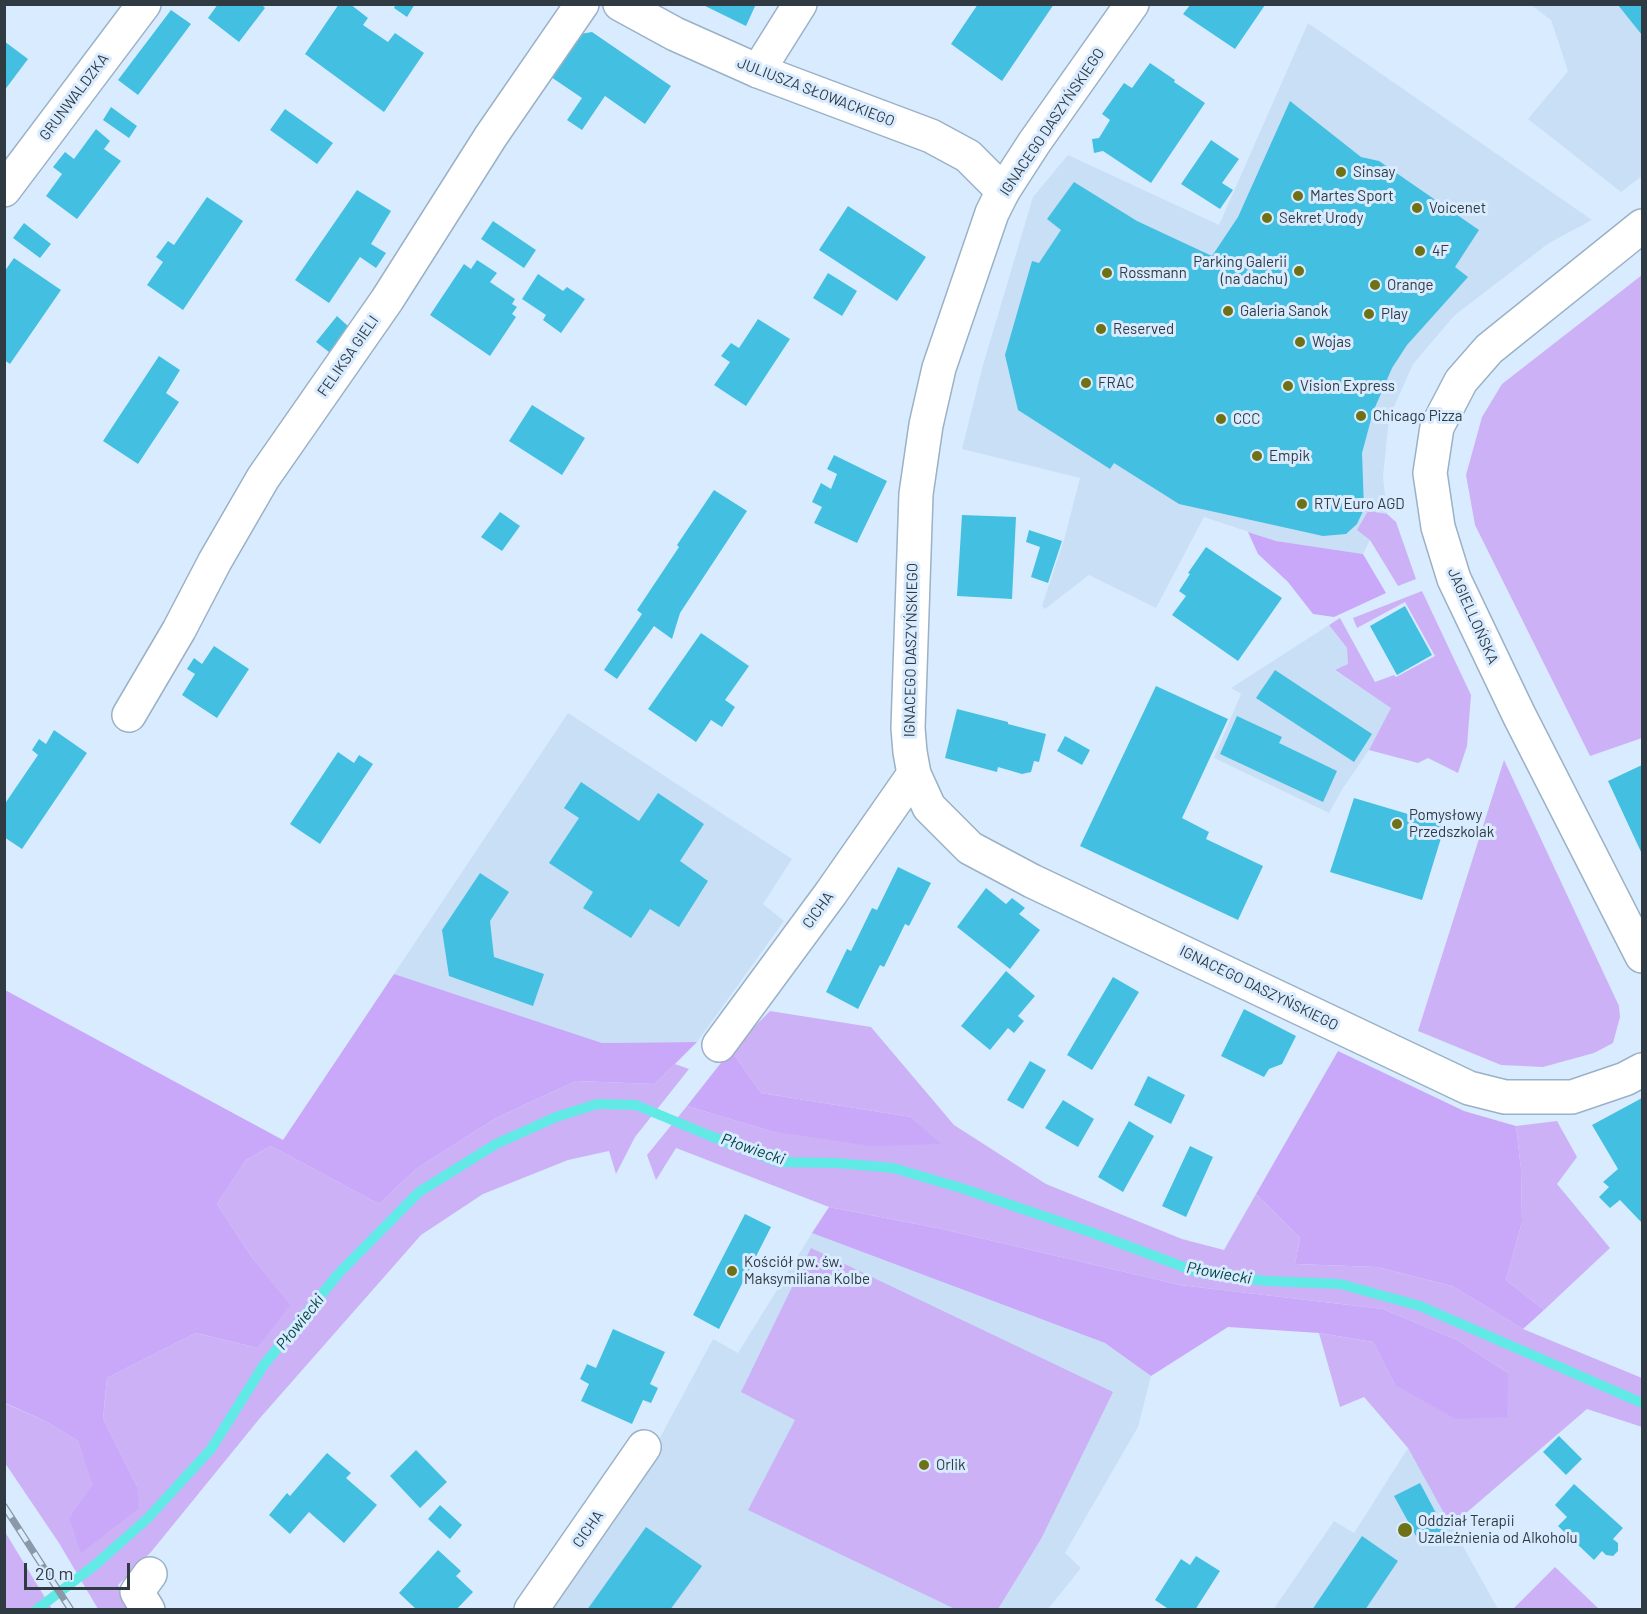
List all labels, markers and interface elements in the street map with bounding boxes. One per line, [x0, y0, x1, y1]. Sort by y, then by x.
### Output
street label: IGNACEGO DASZYŃSKIEGO [996, 45, 1108, 199]
street label: GRUNWALDZKA [36, 50, 112, 144]
street label: JULIUSZA SŁOWACKIEGO [735, 54, 897, 130]
place label: Sinsay [1353, 163, 1395, 181]
marker: Sinsay [1334, 165, 1348, 179]
place label: Martes Sport [1310, 187, 1394, 205]
marker: Martes Sport [1291, 189, 1305, 203]
place label: Voicenet [1429, 199, 1486, 217]
marker: Voicenet [1410, 201, 1424, 215]
place label: Sekret Urody [1279, 209, 1363, 227]
marker: Sekret Urody [1260, 211, 1274, 225]
place label: 4F [1432, 242, 1449, 260]
marker: 4F [1413, 244, 1427, 258]
place label: Parking Galerii (na dachu) [1193, 253, 1287, 288]
place label: Rossmann [1119, 264, 1187, 282]
marker: Parking Galerii (na dachu) [1292, 264, 1306, 278]
marker: Rossmann [1100, 266, 1114, 280]
place label: Orange [1387, 276, 1434, 294]
marker: Orange [1368, 278, 1382, 292]
place label: Galeria Sanok [1240, 302, 1328, 320]
marker: Galeria Sanok [1221, 304, 1235, 318]
place label: Play [1381, 305, 1408, 323]
marker: Play [1362, 307, 1376, 321]
street label: FELIKSA GIELI [314, 312, 382, 400]
place label: Reserved [1113, 320, 1174, 338]
marker: Reserved [1094, 322, 1108, 336]
place label: Wojas [1312, 333, 1351, 351]
marker: Wojas [1293, 335, 1307, 349]
place label: FRAC [1098, 374, 1134, 392]
marker: FRAC [1079, 376, 1093, 390]
place label: Vision Express [1300, 377, 1395, 395]
marker: Vision Express [1281, 379, 1295, 393]
place label: Chicago Pizza [1373, 407, 1462, 425]
marker: Chicago Pizza [1354, 409, 1368, 423]
place label: CCC [1233, 410, 1260, 428]
marker: CCC [1214, 412, 1228, 426]
place label: Empik [1269, 447, 1310, 465]
marker: Empik [1250, 449, 1264, 463]
place label: RTV Euro AGD [1314, 495, 1405, 513]
marker: RTV Euro AGD [1295, 497, 1309, 511]
street label: IGNACEGO DASZYŃSKIEGO [900, 563, 922, 737]
street label: JAGIELLOŃSKA [1444, 565, 1502, 667]
place label: Pomysłowy Przedszkolak [1409, 806, 1494, 841]
marker: Pomysłowy Przedszkolak [1390, 817, 1404, 831]
street label: CICHA [799, 888, 837, 932]
street label: IGNACEGO DASZYŃSKIEGO [1177, 942, 1341, 1034]
water label: Płowiecki [719, 1129, 787, 1169]
place label: Kościół pw. św. Maksymiliana Kolbe [744, 1253, 870, 1288]
water label: Płowiecki [1185, 1258, 1253, 1288]
marker: Kościół pw. św. Maksymiliana Kolbe [725, 1264, 739, 1278]
water label: Płowiecki [272, 1290, 328, 1354]
place label: Orlik [936, 1456, 966, 1474]
marker: Orlik [917, 1458, 931, 1472]
street label: CICHA [569, 1507, 607, 1551]
place label: Oddział Terapii Uzależnienia od Alkoholu [1418, 1512, 1578, 1547]
marker: Oddział Terapii Uzależnienia od Alkoholu [1396, 1521, 1414, 1539]
scale bar [27, 1551, 134, 1589]
text: 20 m [35, 1562, 73, 1584]

